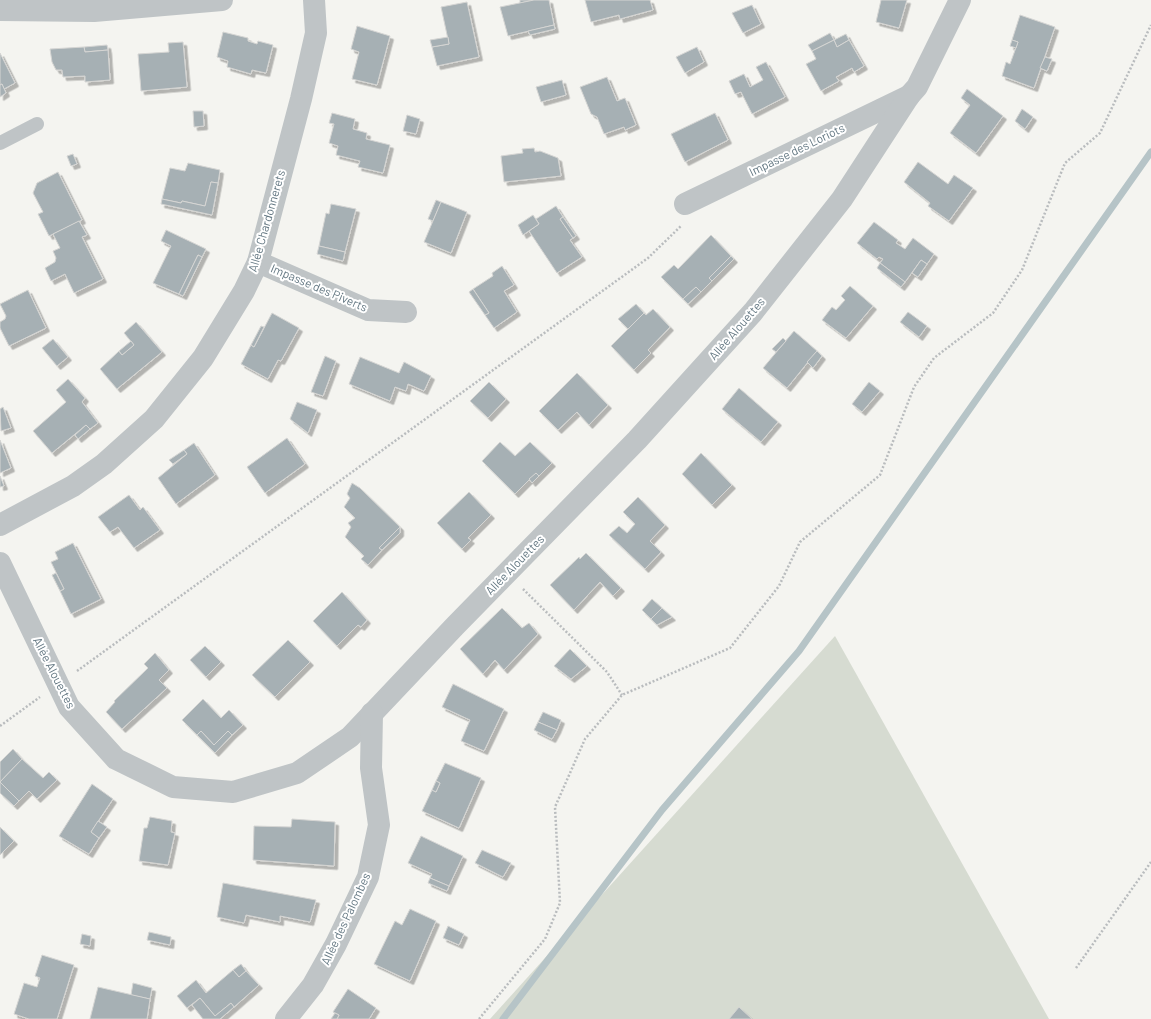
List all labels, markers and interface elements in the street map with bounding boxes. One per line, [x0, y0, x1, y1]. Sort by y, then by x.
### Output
street label: Impasse des Loriots [747, 120, 847, 178]
street label: Allée Chardonnerets [245, 168, 287, 273]
street label: Impasse des Piverts [269, 260, 370, 314]
street label: Allée Alouettes [705, 294, 767, 362]
street label: Allée Alouettes [482, 531, 547, 597]
street label: Allée Alouettes [31, 635, 79, 711]
street label: Allée des Palombes [318, 870, 373, 967]

